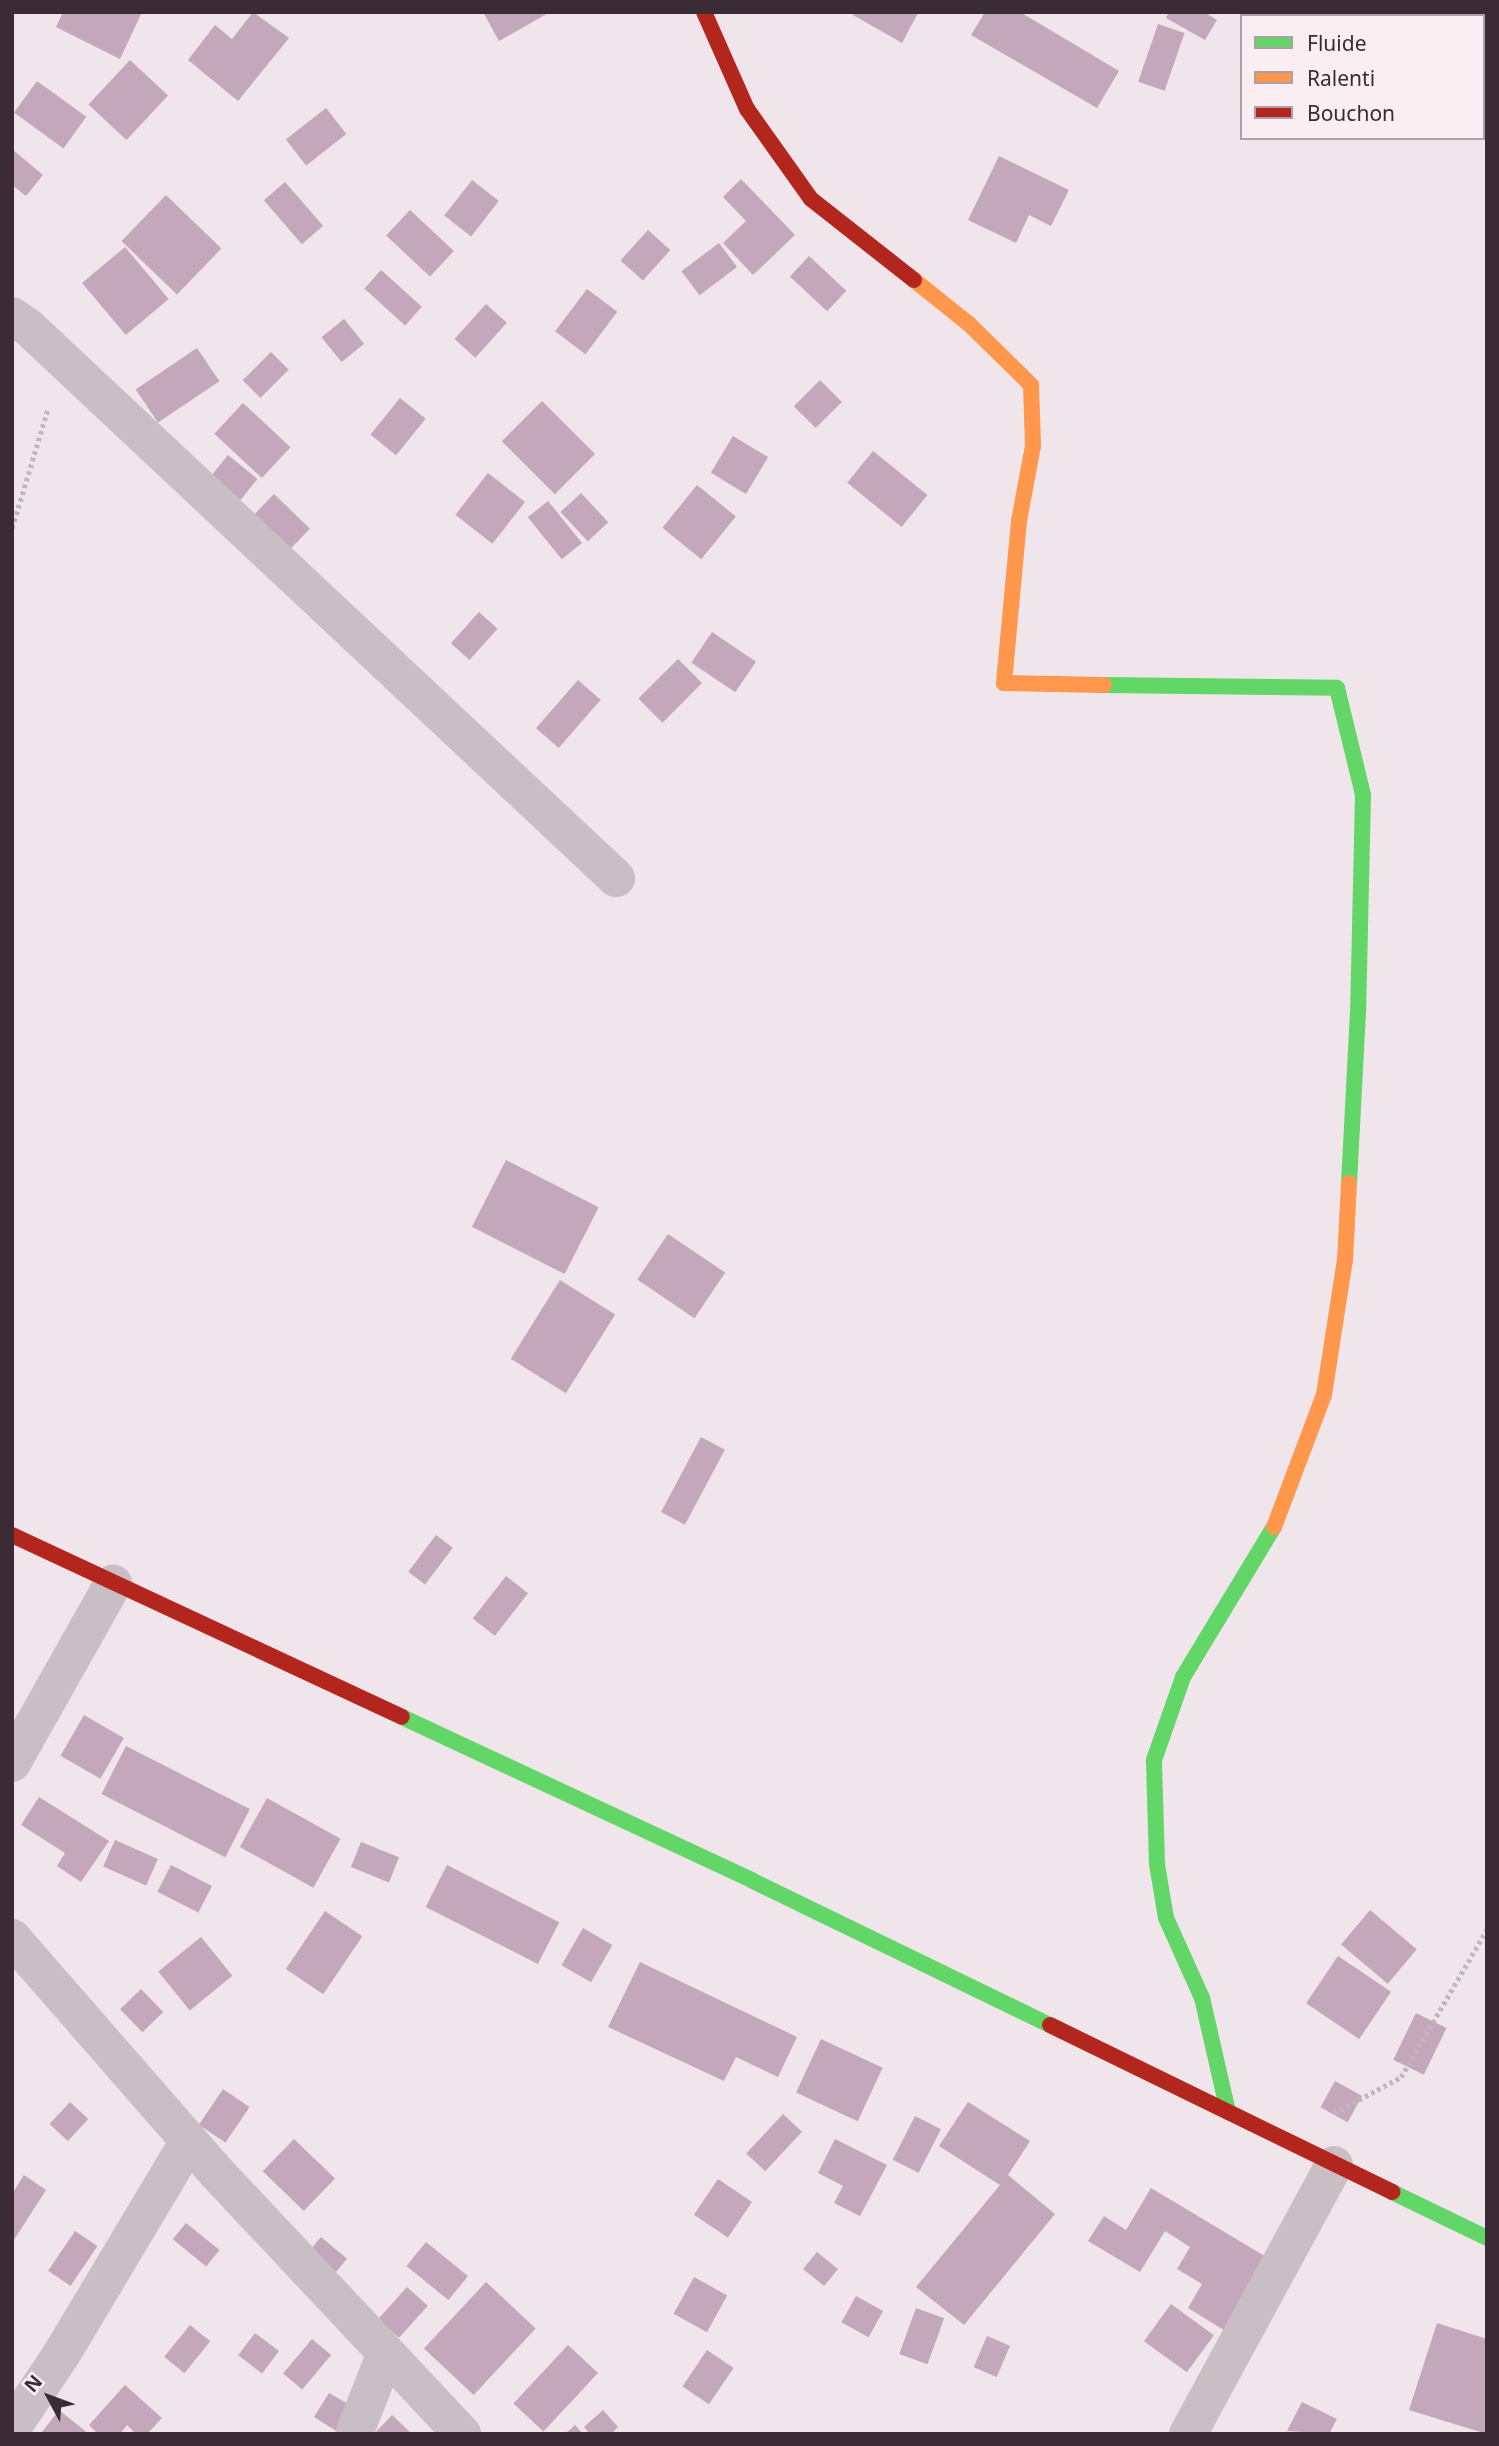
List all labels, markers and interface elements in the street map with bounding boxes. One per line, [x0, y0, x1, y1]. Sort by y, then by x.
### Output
legend [1240, 14, 1485, 140]
text: Fluide [1307, 29, 1366, 57]
text: Ralenti [1307, 64, 1375, 92]
text: Bouchon [1307, 99, 1395, 127]
north arrow [14, 2362, 84, 2432]
text: N [18, 2369, 48, 2398]

